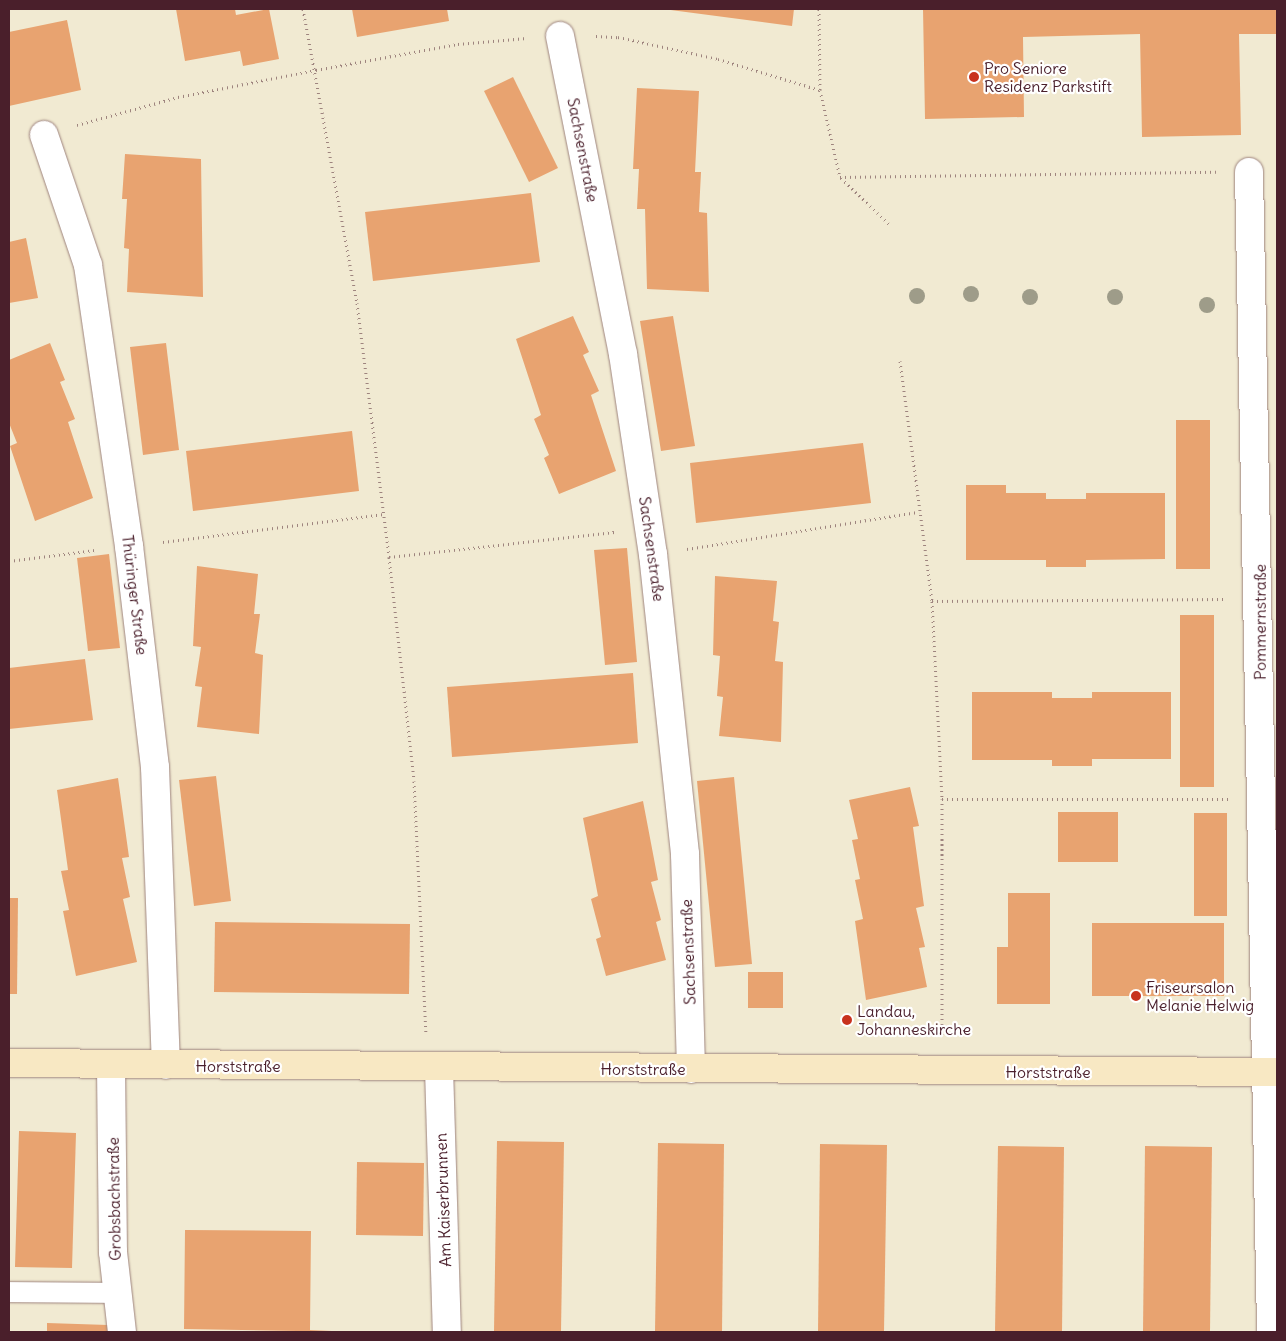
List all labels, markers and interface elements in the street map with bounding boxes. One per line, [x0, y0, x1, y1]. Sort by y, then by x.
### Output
place label: Pro Seniore Residenz Parkstift [984, 58, 1112, 96]
marker: Pro Seniore Residenz Parkstift [968, 71, 980, 83]
street label: Sachsenstraße [563, 96, 603, 204]
street label: Sachsenstraße [635, 495, 669, 603]
street label: Thüringer Straße [118, 534, 152, 656]
street label: Pommernstraße [1250, 564, 1270, 680]
street label: Sachsenstraße [677, 899, 699, 1005]
place label: Friseursalon Melanie Helwig [1146, 977, 1254, 1015]
marker: Friseursalon Melanie Helwig [1130, 990, 1142, 1002]
place label: Landau, Johanneskirche [857, 1001, 971, 1039]
marker: Landau, Johanneskirche [841, 1014, 853, 1026]
street label: Horststraße [195, 1056, 281, 1076]
street label: Horststraße [600, 1059, 686, 1079]
street label: Horststraße [1005, 1062, 1091, 1082]
street label: Am Kaiserbrunnen [431, 1133, 455, 1267]
street label: Grobsbachstraße [103, 1137, 125, 1261]

